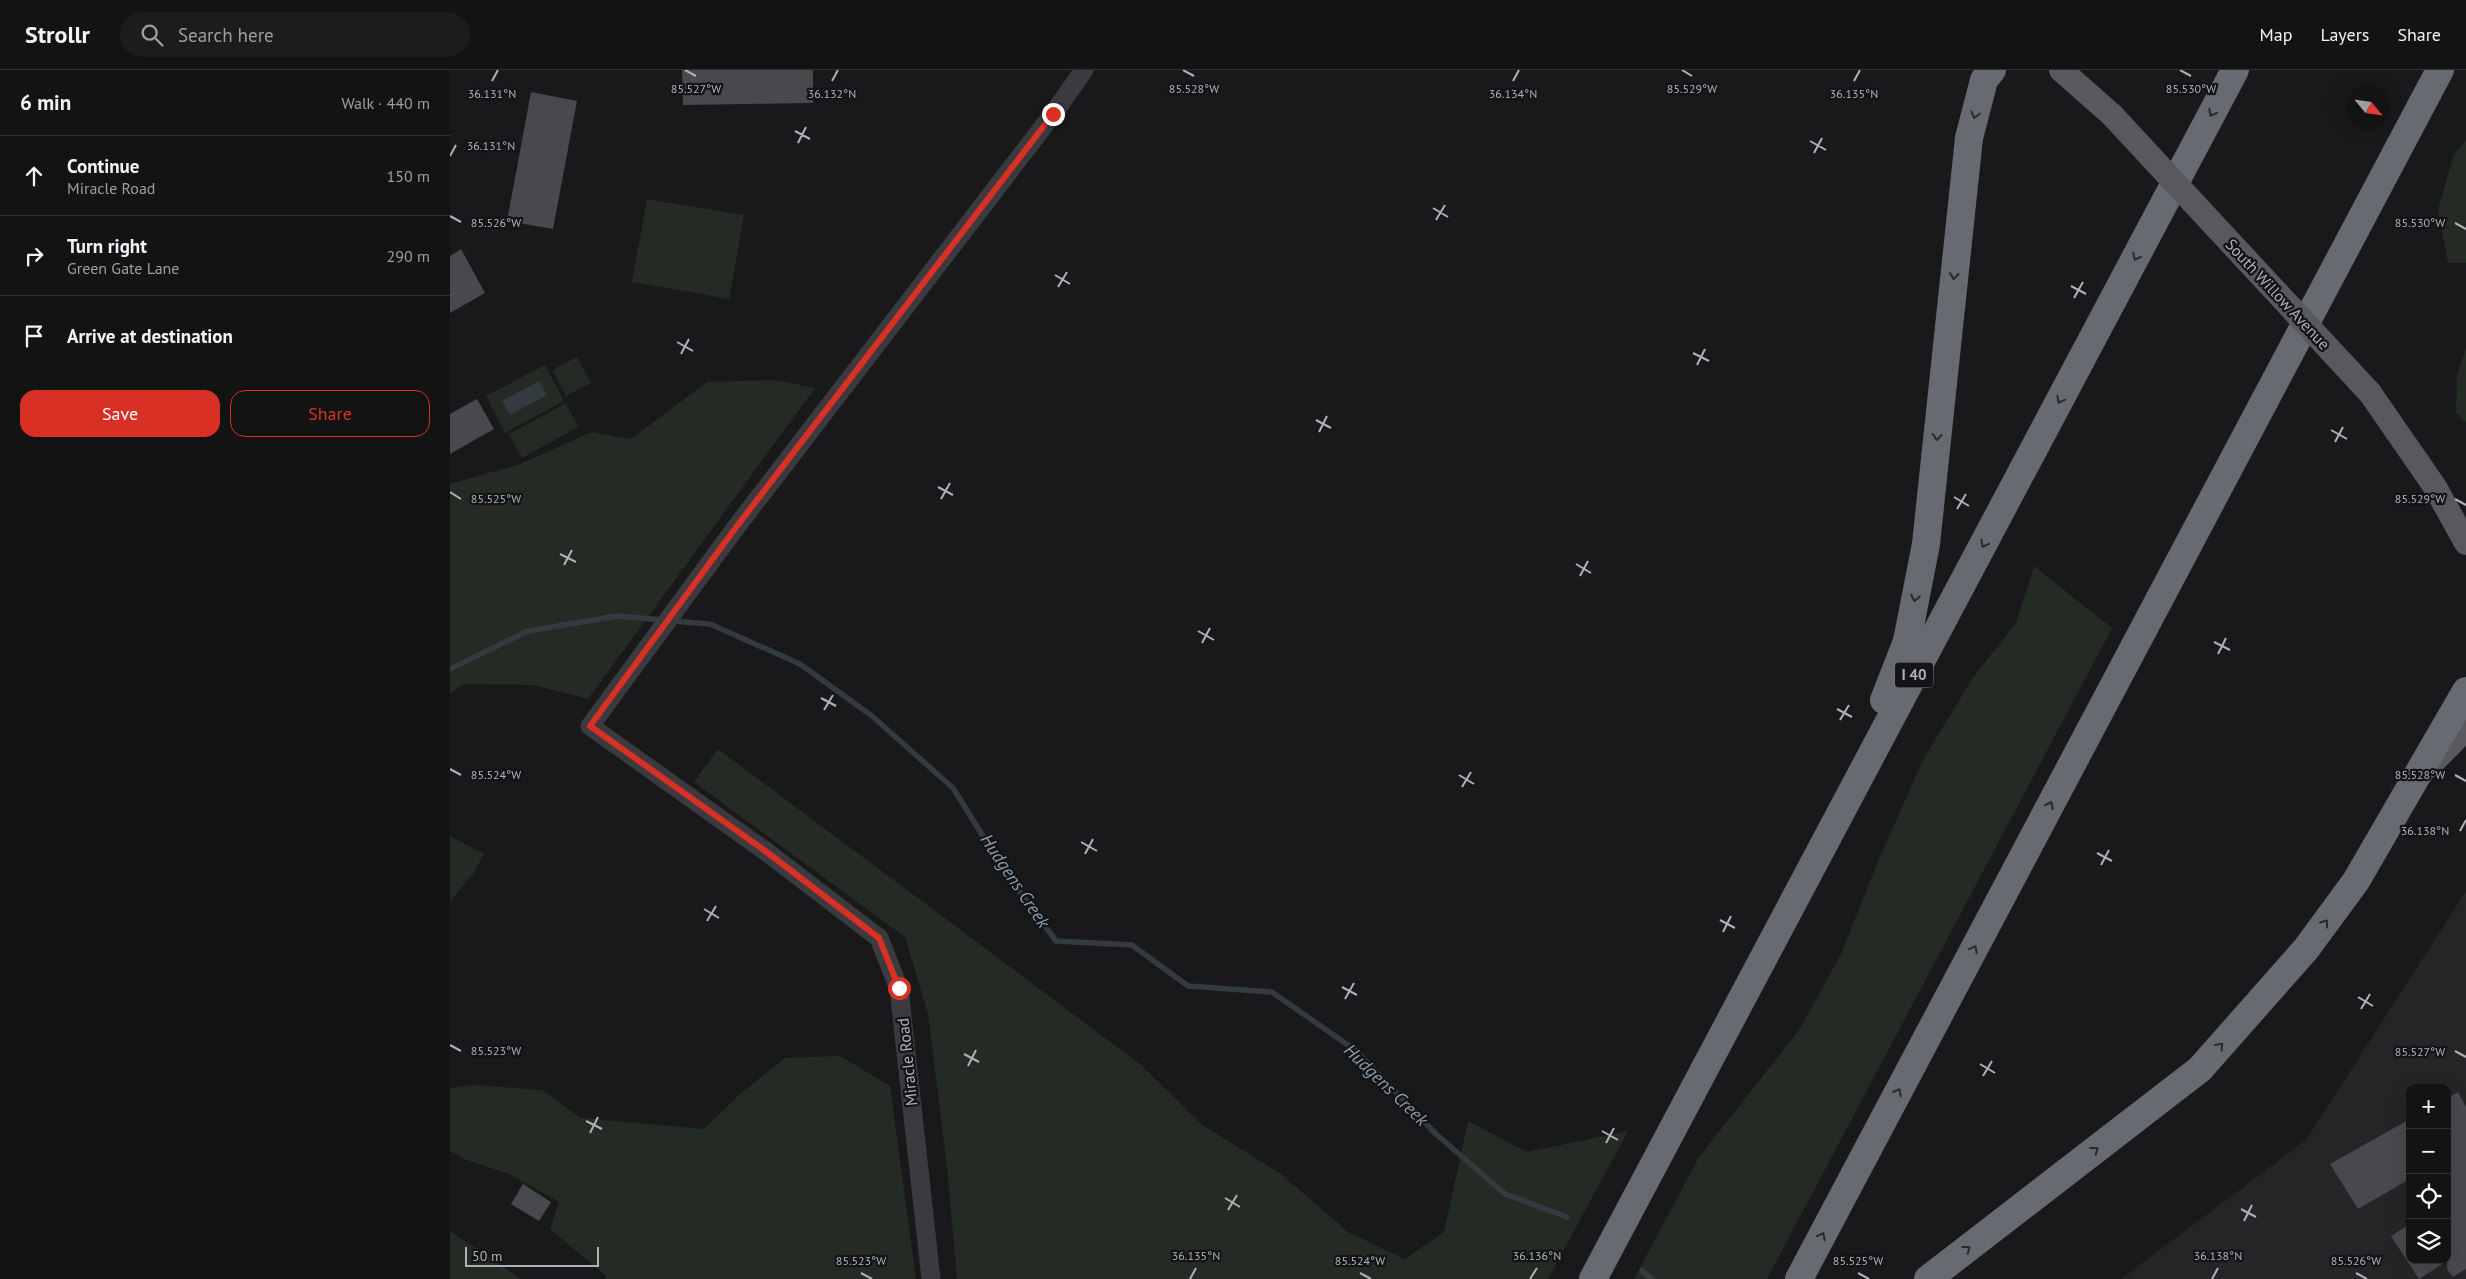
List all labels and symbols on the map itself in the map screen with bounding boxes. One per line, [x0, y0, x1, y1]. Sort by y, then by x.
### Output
text: 85.527°W [671, 81, 721, 96]
text: 85.528°W [1169, 81, 1219, 96]
text: 85.529°W [1667, 81, 1717, 96]
text: 85.530°W [2166, 81, 2216, 96]
north arrow [2346, 85, 2391, 130]
text: 36.131°N [468, 86, 516, 101]
text: 36.132°N [808, 86, 856, 101]
text: 36.134°N [1489, 86, 1537, 101]
text: 36.135°N [1830, 86, 1878, 101]
route end [1042, 103, 1065, 126]
one-way arrow [2209, 108, 2219, 117]
one-way arrow [1970, 110, 1981, 119]
text: 36.131°N [467, 138, 515, 153]
text: 85.526°W [471, 215, 521, 230]
text: 85.530°W [2395, 215, 2445, 230]
street label: South Willow Avenue [2222, 234, 2334, 354]
one-way arrow [2132, 251, 2142, 260]
one-way arrow [1949, 272, 1960, 280]
one-way arrow [2056, 395, 2066, 404]
one-way arrow [1932, 434, 1943, 442]
text: 85.525°W [471, 491, 521, 506]
text: 85.529°W [2395, 491, 2445, 506]
one-way arrow [1980, 538, 1990, 547]
one-way arrow [1911, 594, 1921, 603]
road number: I 40 [1895, 662, 1933, 688]
text: 85.524°W [471, 767, 521, 782]
text: 85.528°W [2395, 767, 2445, 782]
one-way arrow [2044, 801, 2054, 810]
text: 36.138°N [2401, 823, 2449, 838]
water label: Hudgens Creek [976, 829, 1056, 933]
one-way arrow [2320, 920, 2328, 929]
one-way arrow [1968, 945, 1978, 954]
route start [888, 977, 911, 1000]
street label: Miracle Road [892, 1017, 922, 1107]
water label: Hudgens Creek [1339, 1039, 1434, 1131]
text: 85.523°W [471, 1043, 521, 1058]
one-way arrow [2214, 1043, 2223, 1052]
text: 85.527°W [2395, 1044, 2445, 1059]
one-way arrow [1892, 1089, 1902, 1098]
one-way arrow [2089, 1147, 2099, 1156]
one-way arrow [1816, 1232, 1826, 1241]
scale bar [465, 1244, 599, 1267]
one-way arrow [1961, 1247, 1970, 1255]
text: 36.135°N [1172, 1248, 1220, 1263]
text: 36.136°N [1513, 1248, 1561, 1263]
text: 36.138°N [2194, 1248, 2242, 1263]
text: 85.523°W [836, 1253, 886, 1268]
text: 85.524°W [1335, 1253, 1385, 1268]
text: 85.525°W [1833, 1253, 1883, 1268]
text: 85.526°W [2331, 1253, 2381, 1268]

